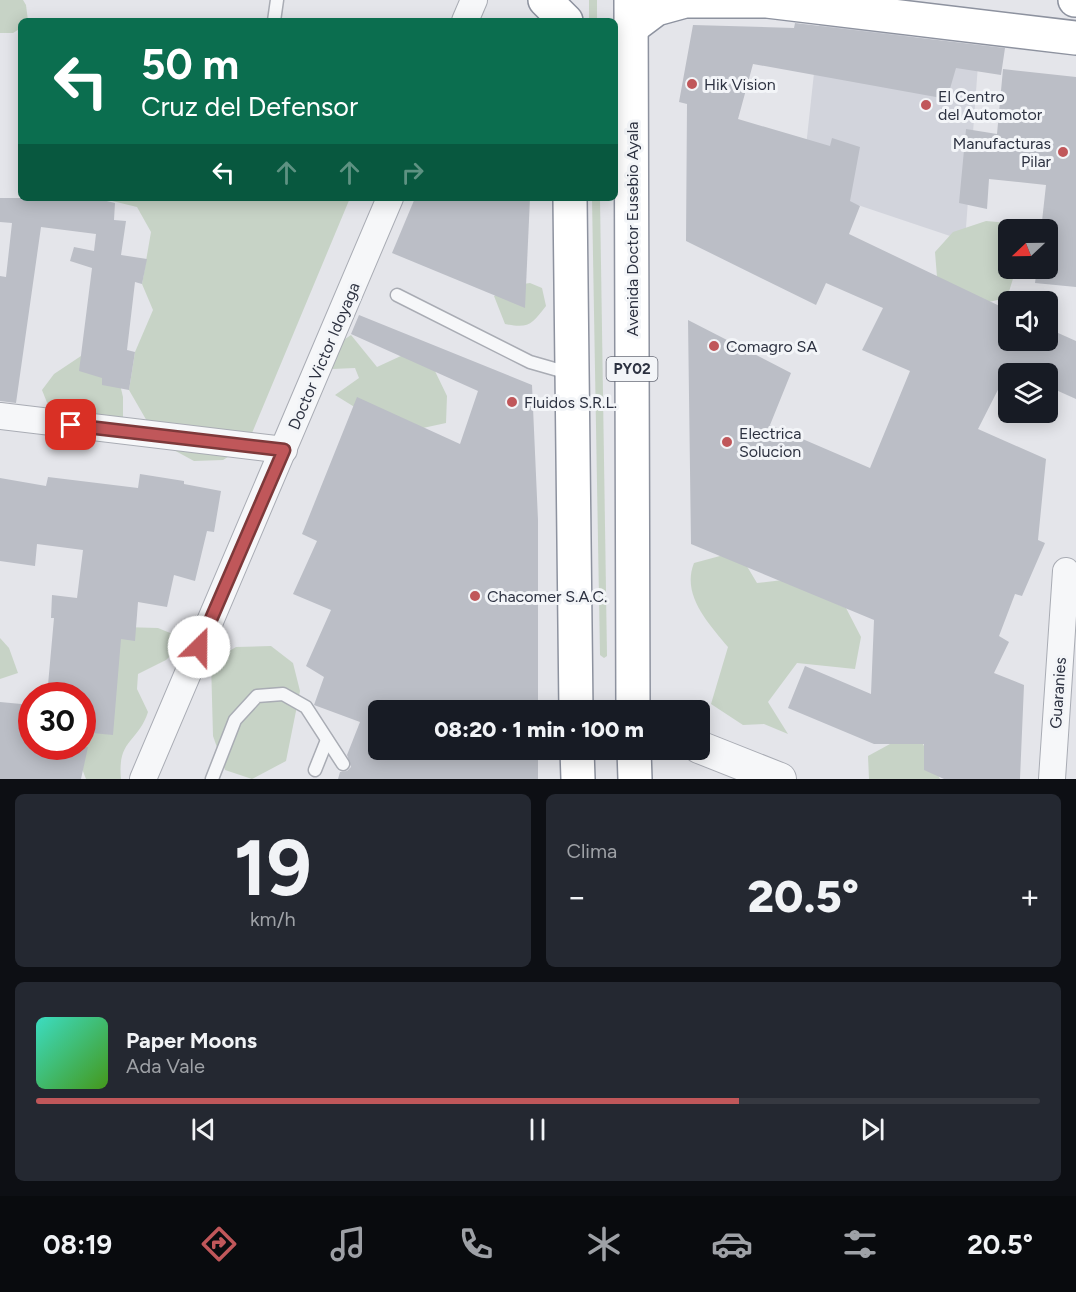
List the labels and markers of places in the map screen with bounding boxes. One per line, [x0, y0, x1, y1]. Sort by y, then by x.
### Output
place label: Hik Vision [704, 75, 776, 94]
marker: Hik Vision [685, 77, 699, 91]
place label: El Centro del Automotor [938, 87, 1043, 124]
marker: El Centro del Automotor [919, 98, 933, 112]
place label: Manufacturas Pilar [953, 134, 1052, 171]
marker: Manufacturas Pilar [1056, 145, 1070, 159]
place label: Comagro SA [726, 337, 817, 356]
marker: Comagro SA [707, 339, 721, 353]
place label: Fluidos S.R.L. [524, 393, 617, 412]
marker: Fluidos S.R.L. [505, 395, 519, 409]
pin [45, 399, 96, 450]
place label: Electrica Solucion [739, 424, 801, 461]
marker: Electrica Solucion [720, 435, 734, 449]
place label: Chacomer S.A.C. [487, 587, 607, 606]
marker: Chacomer S.A.C. [468, 589, 482, 603]

